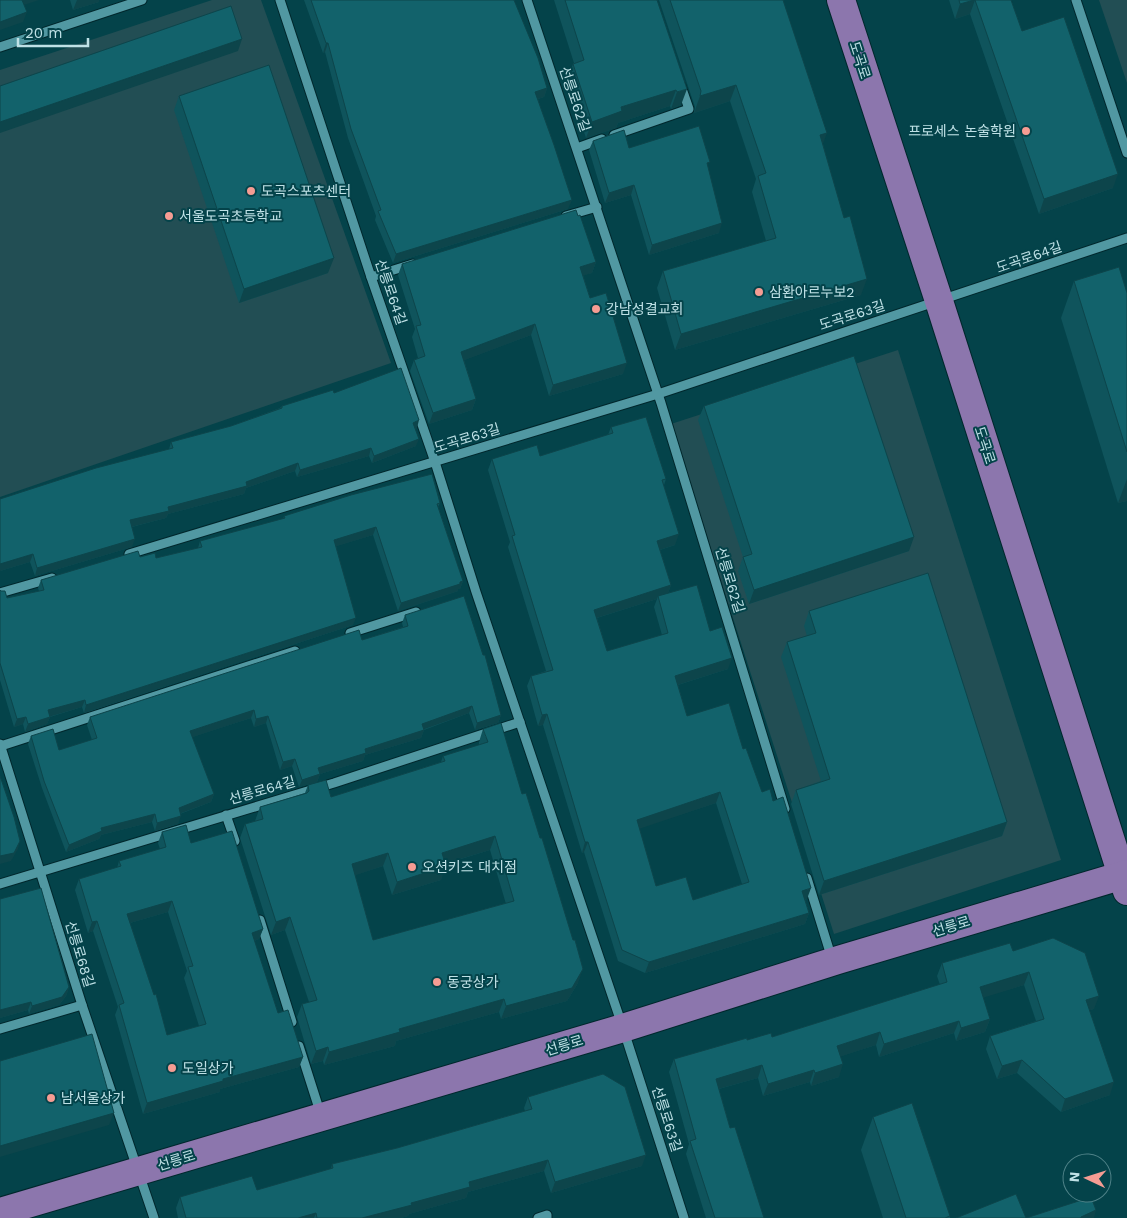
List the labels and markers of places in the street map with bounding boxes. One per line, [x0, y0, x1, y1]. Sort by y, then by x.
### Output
place label: 프로세스 논술학원 [908, 123, 1016, 139]
marker: 프로세스 논술학원 [1020, 125, 1032, 137]
place label: 도곡스포츠센터 [261, 183, 351, 199]
marker: 도곡스포츠센터 [245, 185, 257, 197]
place label: 서울도곡초등학교 [179, 208, 282, 224]
marker: 서울도곡초등학교 [163, 210, 175, 222]
place label: 삼환아르누보2 [769, 284, 854, 300]
marker: 삼환아르누보2 [753, 286, 765, 298]
place label: 강남성결교회 [606, 301, 683, 317]
marker: 강남성결교회 [590, 303, 602, 315]
place label: 오션키즈 대치점 [422, 859, 517, 875]
marker: 오션키즈 대치점 [406, 861, 418, 873]
place label: 동궁상가 [447, 974, 499, 990]
marker: 동궁상가 [431, 976, 443, 988]
place label: 도일상가 [182, 1060, 234, 1076]
marker: 도일상가 [166, 1062, 178, 1074]
place label: 남서울상가 [61, 1090, 126, 1106]
marker: 남서울상가 [45, 1092, 57, 1104]

